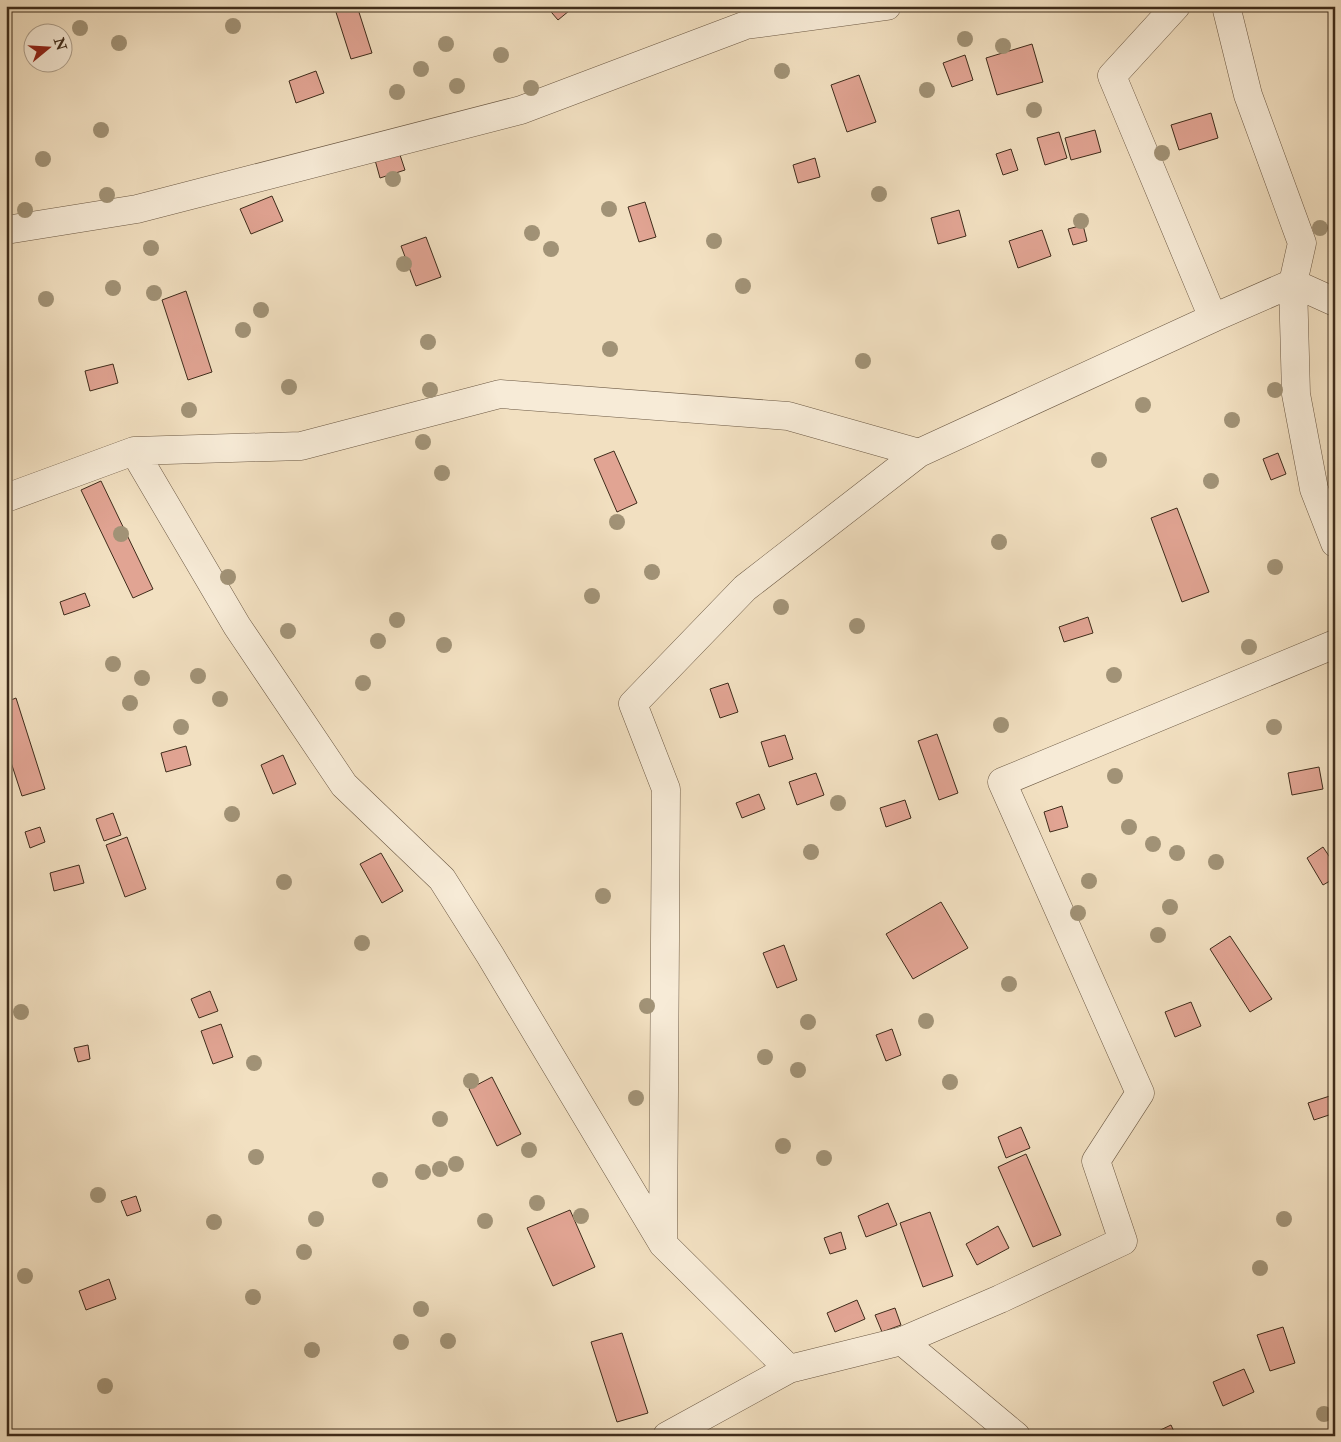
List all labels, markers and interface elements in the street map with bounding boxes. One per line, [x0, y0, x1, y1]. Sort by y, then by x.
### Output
north arrow [22, 22, 72, 72]
text: N [50, 35, 70, 53]

